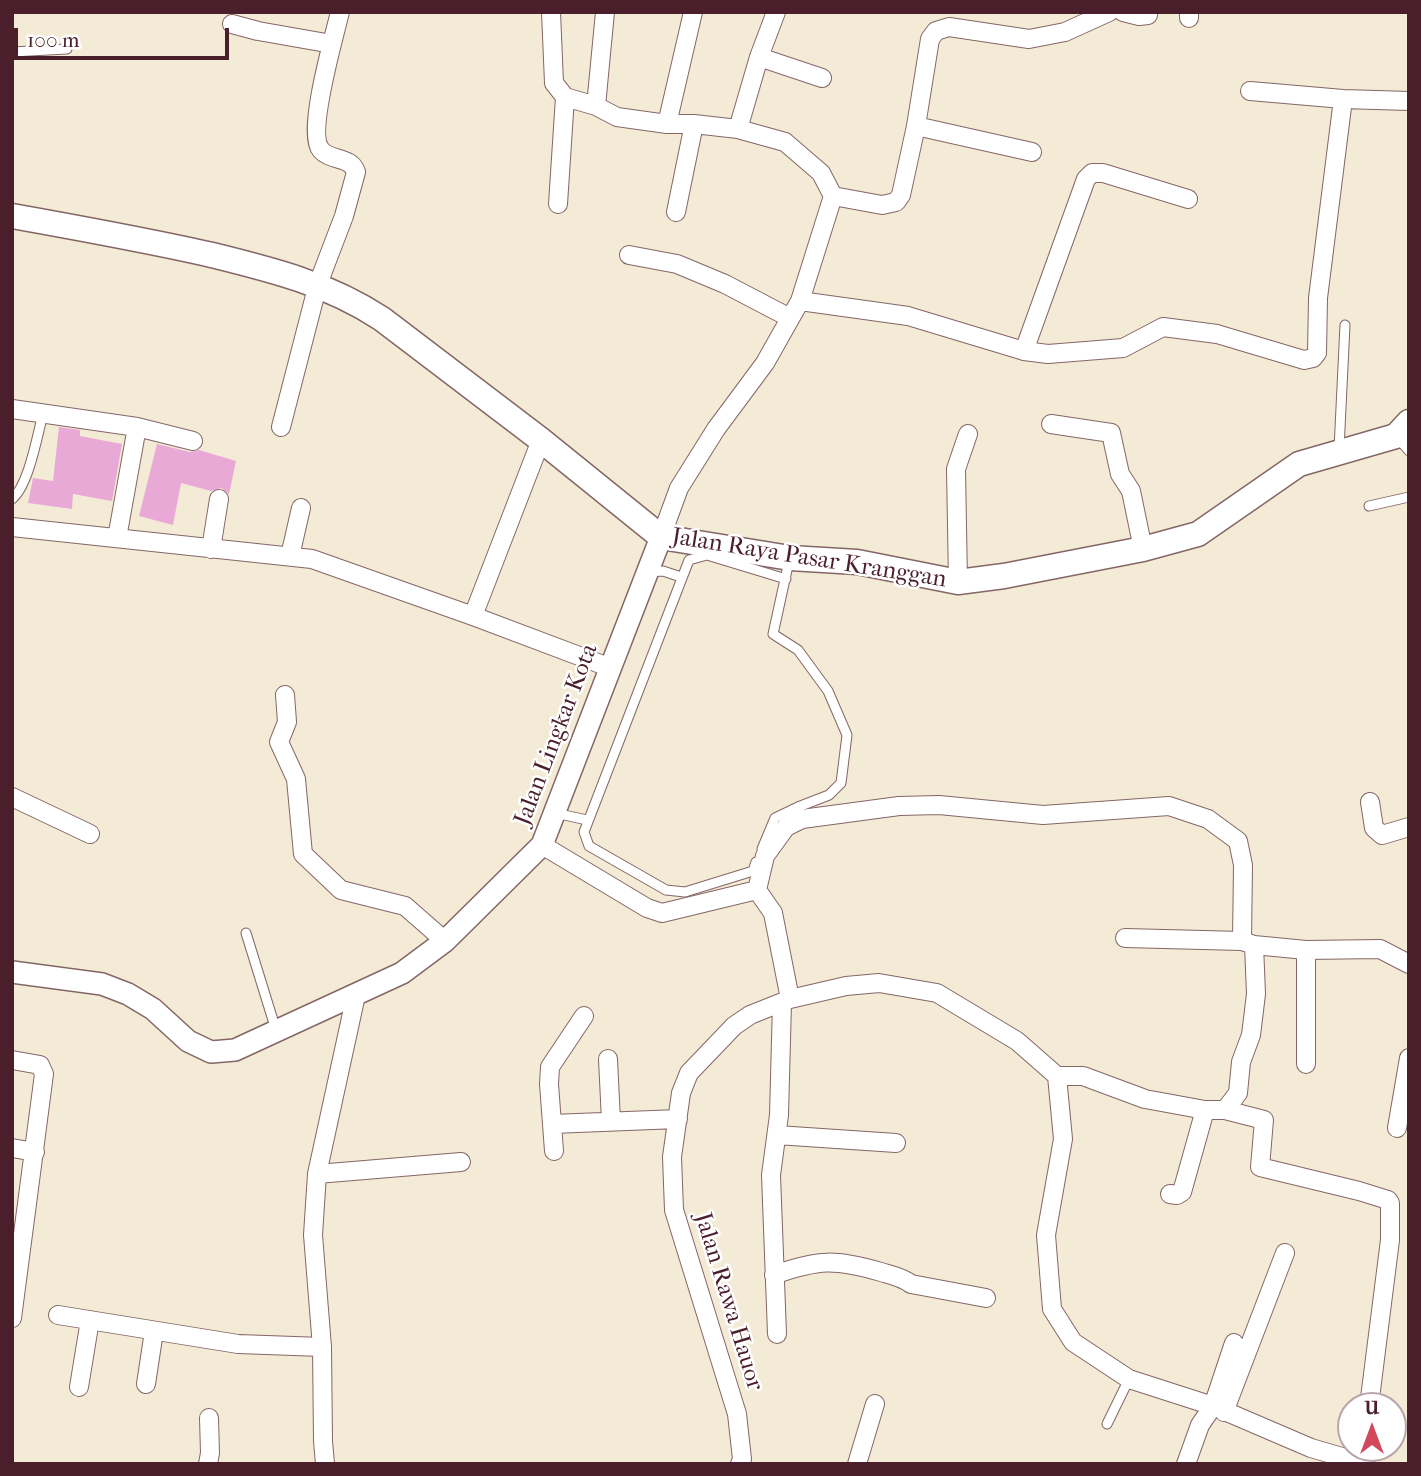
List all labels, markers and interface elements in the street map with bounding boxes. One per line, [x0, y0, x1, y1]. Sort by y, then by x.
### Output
scale bar [18, 14, 233, 58]
text: 100 m [27, 28, 80, 52]
street label: Jalan Raya Pasar Kranggan [670, 523, 948, 595]
street label: Jalan Lingkar Kota [509, 640, 605, 830]
street label: Jalan Rawa Hauor [687, 1210, 769, 1394]
north arrow [1337, 1392, 1407, 1462]
text: U [1365, 1397, 1379, 1419]

